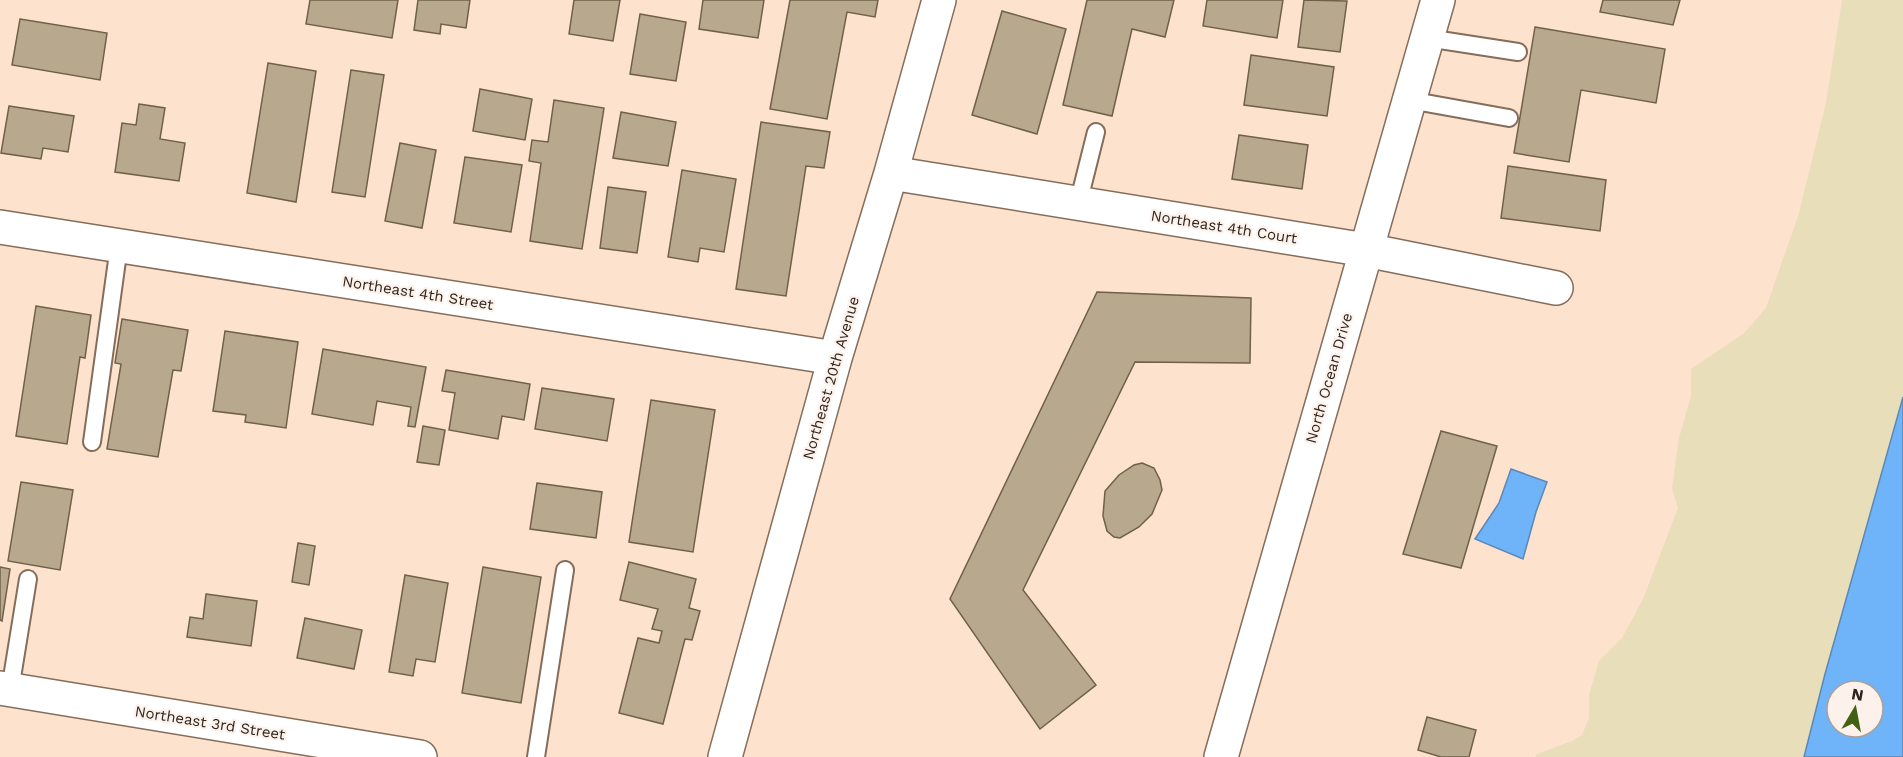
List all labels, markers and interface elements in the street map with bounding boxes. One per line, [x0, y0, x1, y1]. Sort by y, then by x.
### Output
street label: Northeast 4th Court [1150, 207, 1299, 248]
street label: Northeast 4th Street [341, 272, 495, 314]
street label: Northeast 20th Avenue [799, 294, 863, 462]
street label: North Ocean Drive [1302, 311, 1356, 445]
north arrow [1825, 679, 1885, 739]
text: N [1850, 684, 1865, 705]
street label: Northeast 3rd Street [134, 702, 287, 744]

